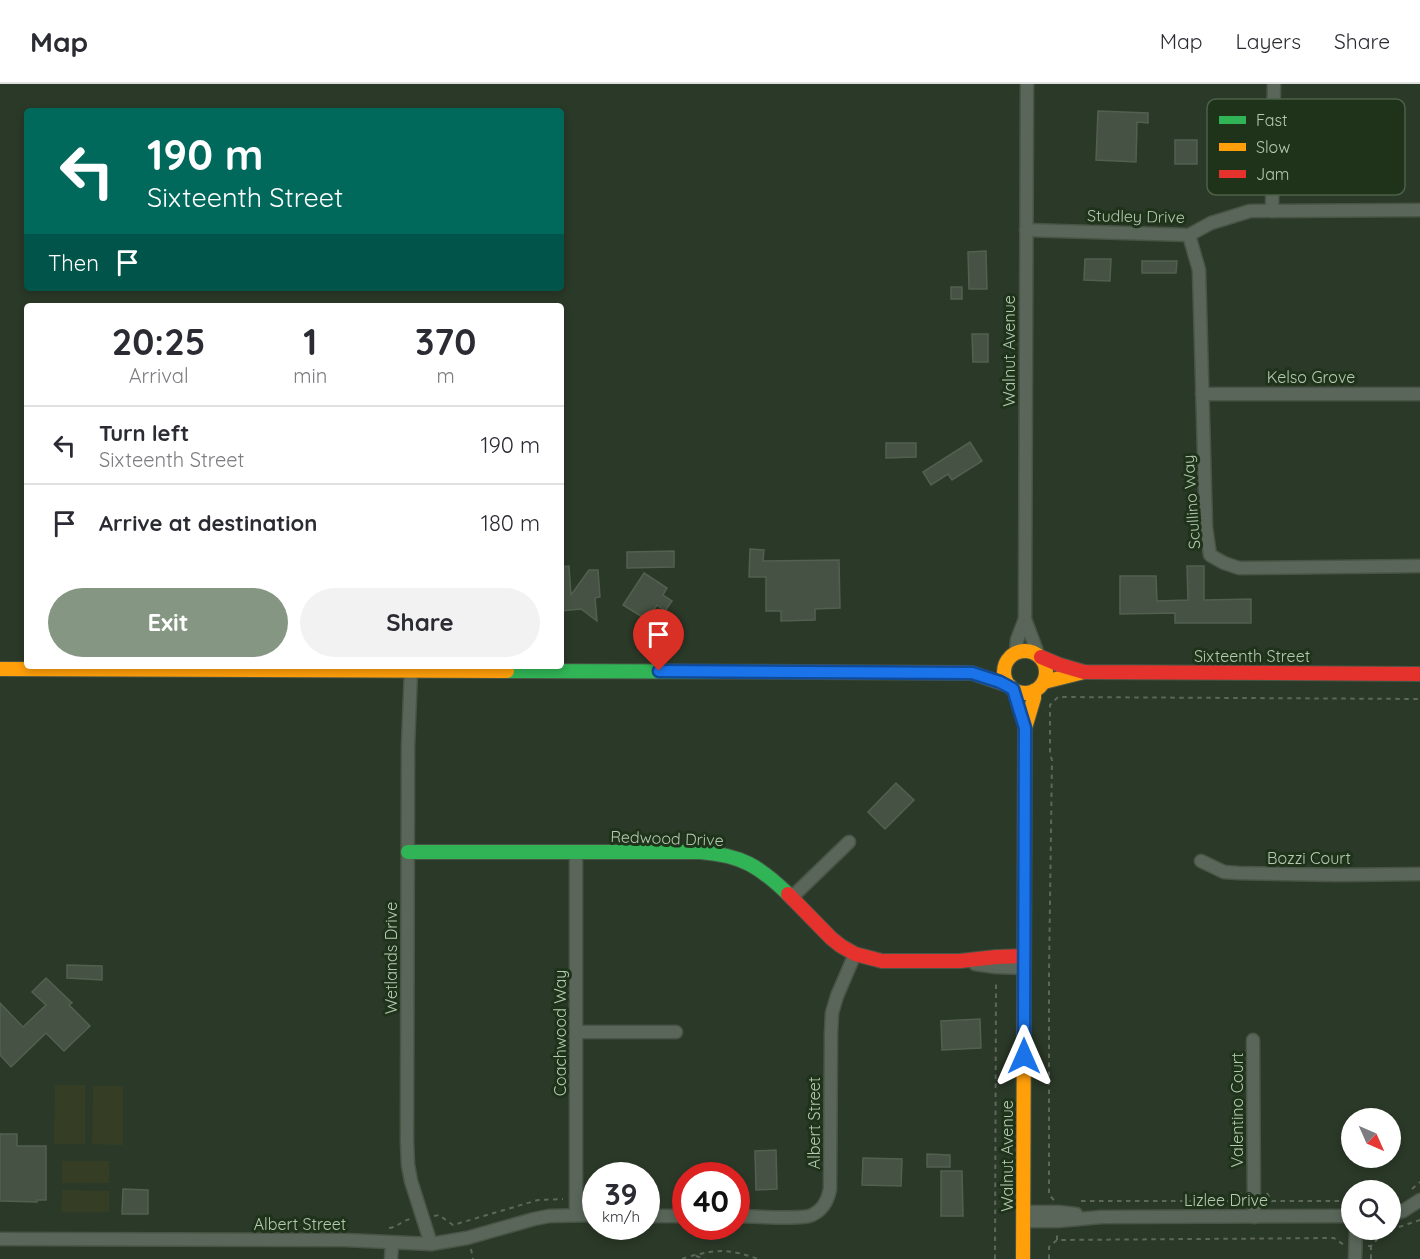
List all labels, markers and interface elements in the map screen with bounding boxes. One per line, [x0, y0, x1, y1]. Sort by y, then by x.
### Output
text: Map [30, 24, 88, 59]
text: Map [1160, 28, 1203, 54]
text: Layers [1236, 28, 1301, 54]
text: Share [1334, 28, 1390, 54]
legend [1207, 99, 1405, 195]
text: Fast [1256, 110, 1287, 130]
text: 190 m [147, 128, 263, 181]
icon: left [48, 132, 126, 210]
text: Slow [1256, 137, 1290, 157]
text: Jam [1256, 164, 1289, 184]
text: Sixteenth Street [147, 180, 343, 214]
street label: Studley Drive [1087, 205, 1185, 227]
icon: arrive [111, 246, 144, 279]
text: Then [48, 249, 99, 277]
street label: Walnut Avenue [999, 295, 1019, 407]
text: 20:25 [112, 319, 205, 364]
text: 1 [303, 319, 317, 364]
text: 370 [415, 319, 476, 364]
text: Arrival [129, 363, 189, 388]
text: min [293, 363, 327, 388]
text: m [437, 363, 455, 388]
street label: Kelso Grove [1267, 367, 1355, 387]
text: Turn left [99, 419, 189, 447]
icon: left [48, 429, 81, 462]
text: 190 m [480, 431, 540, 459]
text: Sixteenth Street [99, 447, 244, 472]
street label: Scullino Way [1178, 454, 1204, 550]
icon: arrive [48, 507, 81, 540]
text: Arrive at destination [99, 509, 317, 537]
text: 180 m [481, 509, 540, 537]
button: Exit [48, 588, 288, 657]
button: Share [300, 588, 540, 657]
pin [633, 609, 684, 671]
icon: arrive [642, 618, 675, 651]
street label: Sixteenth Street [1194, 646, 1310, 666]
street label: Redwood Drive [610, 826, 724, 850]
street label: Bozzi Court [1267, 848, 1351, 868]
street label: Wetlands Drive [381, 902, 401, 1014]
street label: Coachwood Way [550, 970, 570, 1096]
position arrow [992, 1024, 1056, 1088]
street label: Valentino Court [1227, 1053, 1247, 1167]
street label: Albert Street [804, 1077, 824, 1169]
street label: Walnut Avenue [997, 1100, 1017, 1212]
north arrow [1341, 1108, 1401, 1168]
map controls [1341, 1108, 1401, 1240]
speed limit sign: 40 [672, 1162, 750, 1240]
text: 39 [604, 1175, 638, 1213]
button: search [1341, 1180, 1401, 1240]
street label: Lizlee Drive [1184, 1190, 1268, 1210]
text: km/h [602, 1207, 640, 1226]
street label: Albert Street [254, 1214, 346, 1234]

